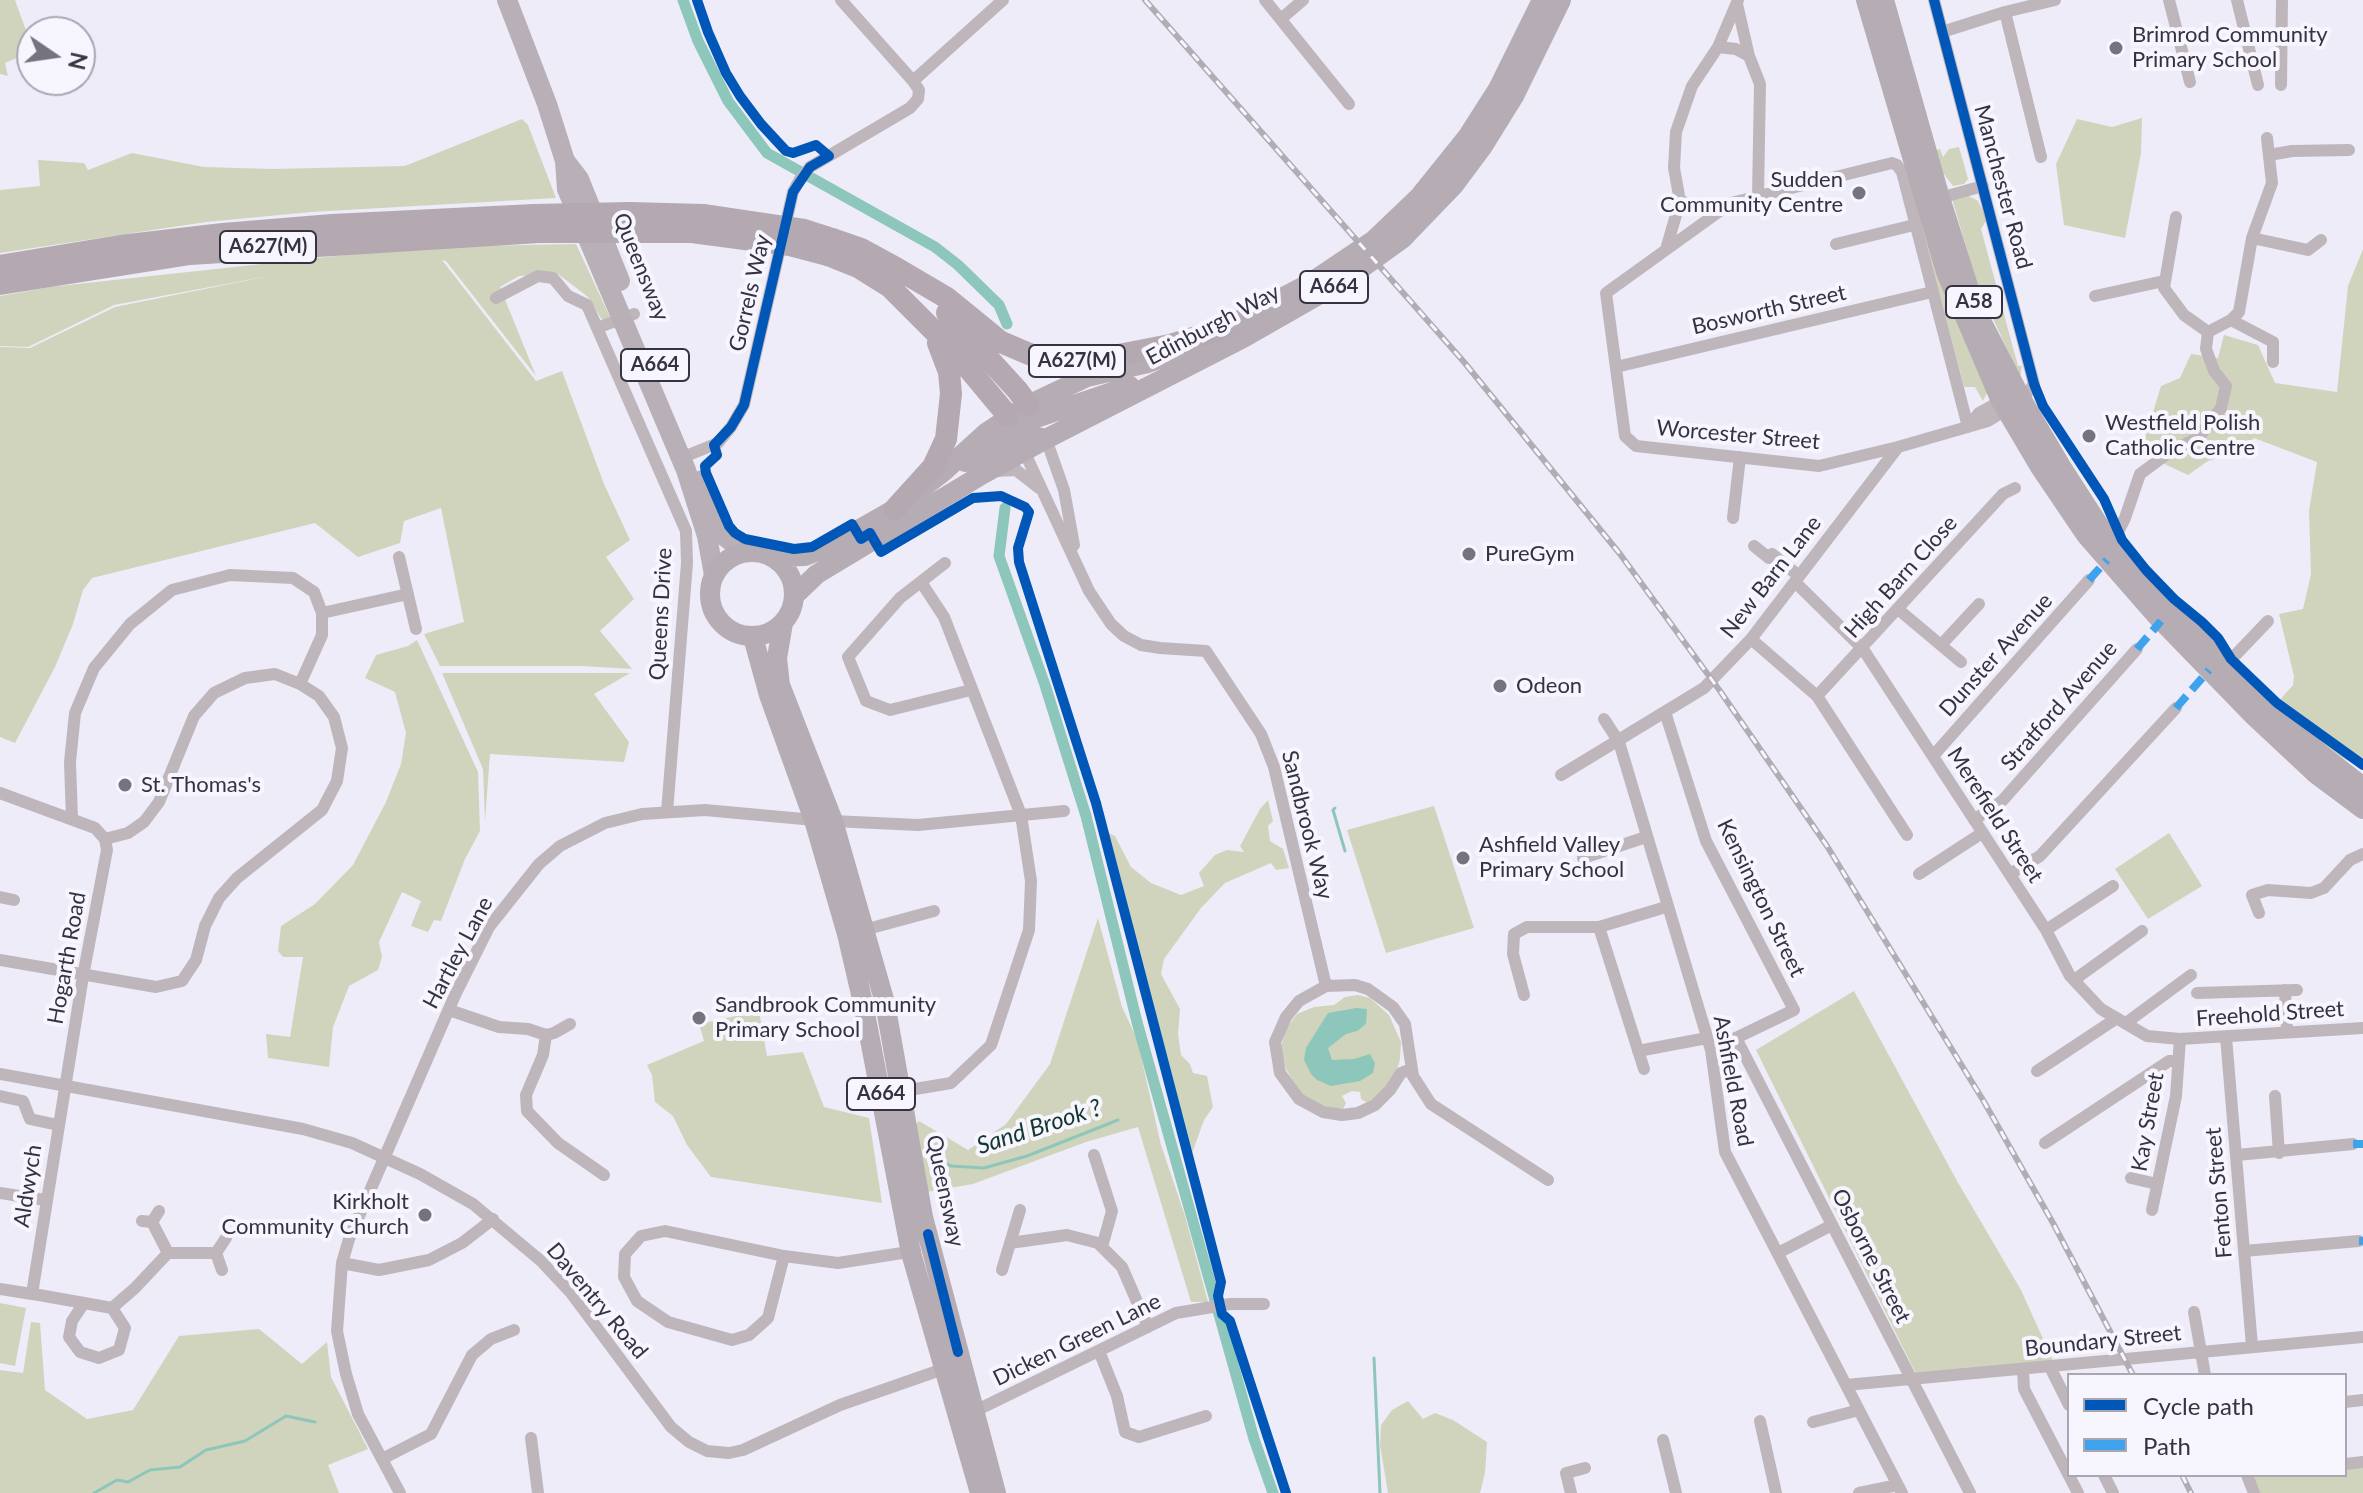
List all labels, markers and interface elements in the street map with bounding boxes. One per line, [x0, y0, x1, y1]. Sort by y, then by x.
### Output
north arrow [16, 16, 96, 96]
place label: Brimrod Community Primary School [2132, 22, 2328, 74]
marker: Brimrod Community Primary School [2107, 39, 2125, 57]
text: N [63, 50, 93, 72]
street label: Manchester Road [1968, 102, 2038, 272]
place label: Sudden Community Centre [1660, 167, 1843, 218]
marker: Sudden Community Centre [1850, 184, 1868, 202]
street label: Queensway [607, 209, 675, 325]
road number: A627(M) [220, 231, 316, 263]
street label: Gorrels Way [724, 232, 776, 354]
road number: A664 [1300, 271, 1368, 303]
street label: Edinburgh Way [1142, 279, 1284, 371]
street label: Bosworth Street [1689, 279, 1849, 341]
road number: A58 [1946, 286, 2002, 318]
road number: A627(M) [1029, 345, 1125, 377]
road number: A664 [621, 349, 689, 381]
place label: Westfield Polish Catholic Centre [2105, 410, 2260, 462]
street label: Worcester Street [1655, 415, 1821, 455]
marker: Westfield Polish Catholic Centre [2080, 427, 2098, 445]
street label: High Barn Close [1839, 510, 1963, 644]
street label: New Barn Lane [1715, 511, 1827, 643]
place label: PureGym [1485, 541, 1575, 567]
marker: PureGym [1460, 545, 1478, 563]
street label: Queens Drive [644, 547, 678, 681]
street label: Dunster Avenue [1934, 588, 2058, 722]
street label: Stratford Avenue [1995, 636, 2123, 776]
place label: Odeon [1516, 673, 1582, 699]
marker: Odeon [1491, 677, 1509, 695]
street label: Merefield Street [1941, 742, 2049, 888]
street label: Sandbrook Way [1276, 748, 1338, 902]
place label: St. Thomas's [141, 772, 261, 798]
marker: St. Thomas's [116, 776, 134, 794]
street label: Kensington Street [1711, 815, 1811, 981]
place label: Ashfield Valley Primary School [1479, 832, 1624, 884]
marker: Ashfield Valley Primary School [1454, 849, 1472, 867]
street label: Hogarth Road [42, 890, 92, 1026]
street label: Hartley Lane [417, 893, 499, 1013]
place label: Sandbrook Community Primary School [715, 992, 936, 1044]
street label: Freehold Street [2195, 996, 2345, 1032]
marker: Sandbrook Community Primary School [690, 1009, 708, 1027]
street label: Ashfield Road [1707, 1013, 1759, 1149]
street label: Kay Street [2126, 1070, 2170, 1174]
road number: A664 [847, 1078, 915, 1110]
water label: Sand Brook ? [973, 1093, 1105, 1161]
street label: Fenton Street [2200, 1126, 2238, 1260]
street label: Queensway [920, 1133, 970, 1249]
street label: Aldwych [8, 1143, 48, 1229]
street label: Osborne Street [1826, 1184, 1916, 1328]
place label: Kirkholt Community Church [222, 1189, 409, 1240]
marker: Kirkholt Community Church [416, 1206, 434, 1224]
street label: Daventry Road [541, 1238, 653, 1364]
street label: Dicken Green Lane [989, 1288, 1165, 1392]
street label: Boundary Street [2023, 1320, 2183, 1362]
legend [2067, 1373, 2347, 1477]
text: Cycle path [2143, 1391, 2254, 1420]
text: Path [2143, 1431, 2191, 1460]

